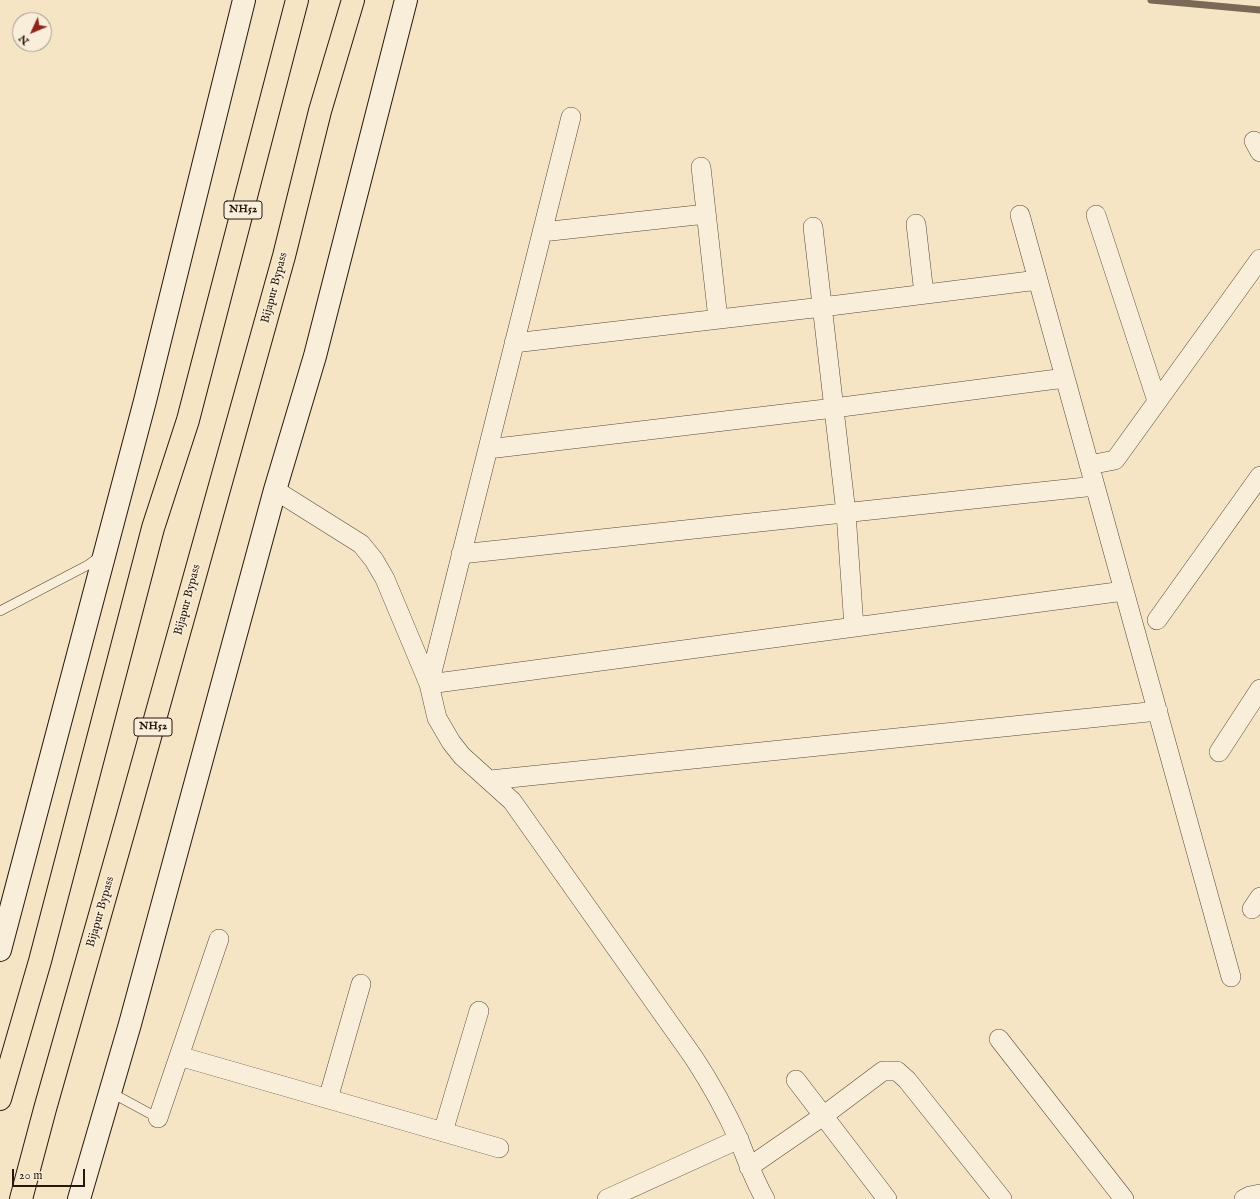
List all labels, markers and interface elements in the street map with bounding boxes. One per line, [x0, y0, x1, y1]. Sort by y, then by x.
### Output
north arrow [12, 12, 52, 52]
text: N [16, 31, 32, 48]
road number: NH52 [224, 201, 262, 219]
street label: Bijapur Bypass [259, 251, 291, 325]
street label: Bijapur Bypass [172, 563, 204, 637]
road number: NH52 [134, 718, 172, 736]
street label: Bijapur Bypass [84, 875, 118, 949]
scale bar [14, 1161, 87, 1187]
text: 20 m [19, 1168, 42, 1183]

